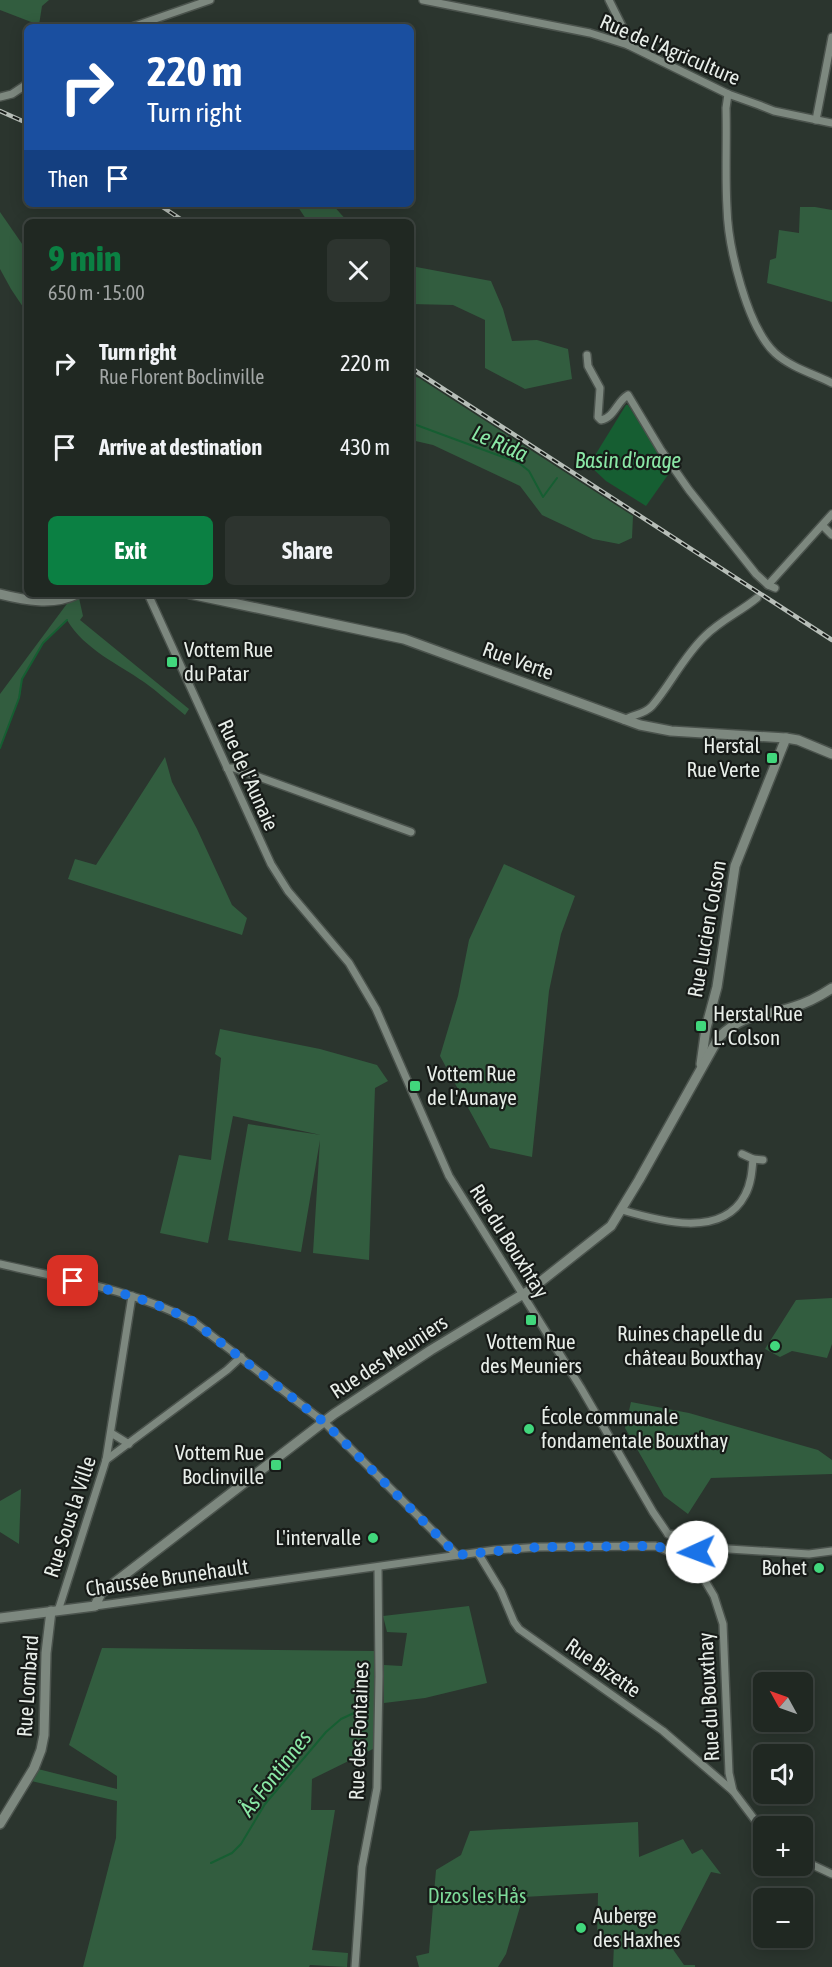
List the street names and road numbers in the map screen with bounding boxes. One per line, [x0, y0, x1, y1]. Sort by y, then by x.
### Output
street label: Rue de l'Agriculture [597, 9, 744, 89]
street label: Rue Verte [480, 636, 557, 684]
street label: Rue de l'Aunaie [214, 715, 284, 834]
street label: Rue Lucien Colson [682, 858, 730, 999]
street label: Rue du Bouxhtay [465, 1179, 554, 1302]
street label: Rue des Meuniers [325, 1309, 451, 1403]
street label: Rue Sous la Ville [38, 1453, 100, 1580]
street label: Chaussée Brunehault [84, 1554, 250, 1600]
street label: Rue du Bouxthay [693, 1632, 723, 1762]
street label: Rue Bizette [561, 1633, 646, 1702]
street label: Rue Lombard [11, 1634, 43, 1738]
street label: Rue des Fontaines [344, 1661, 372, 1801]

